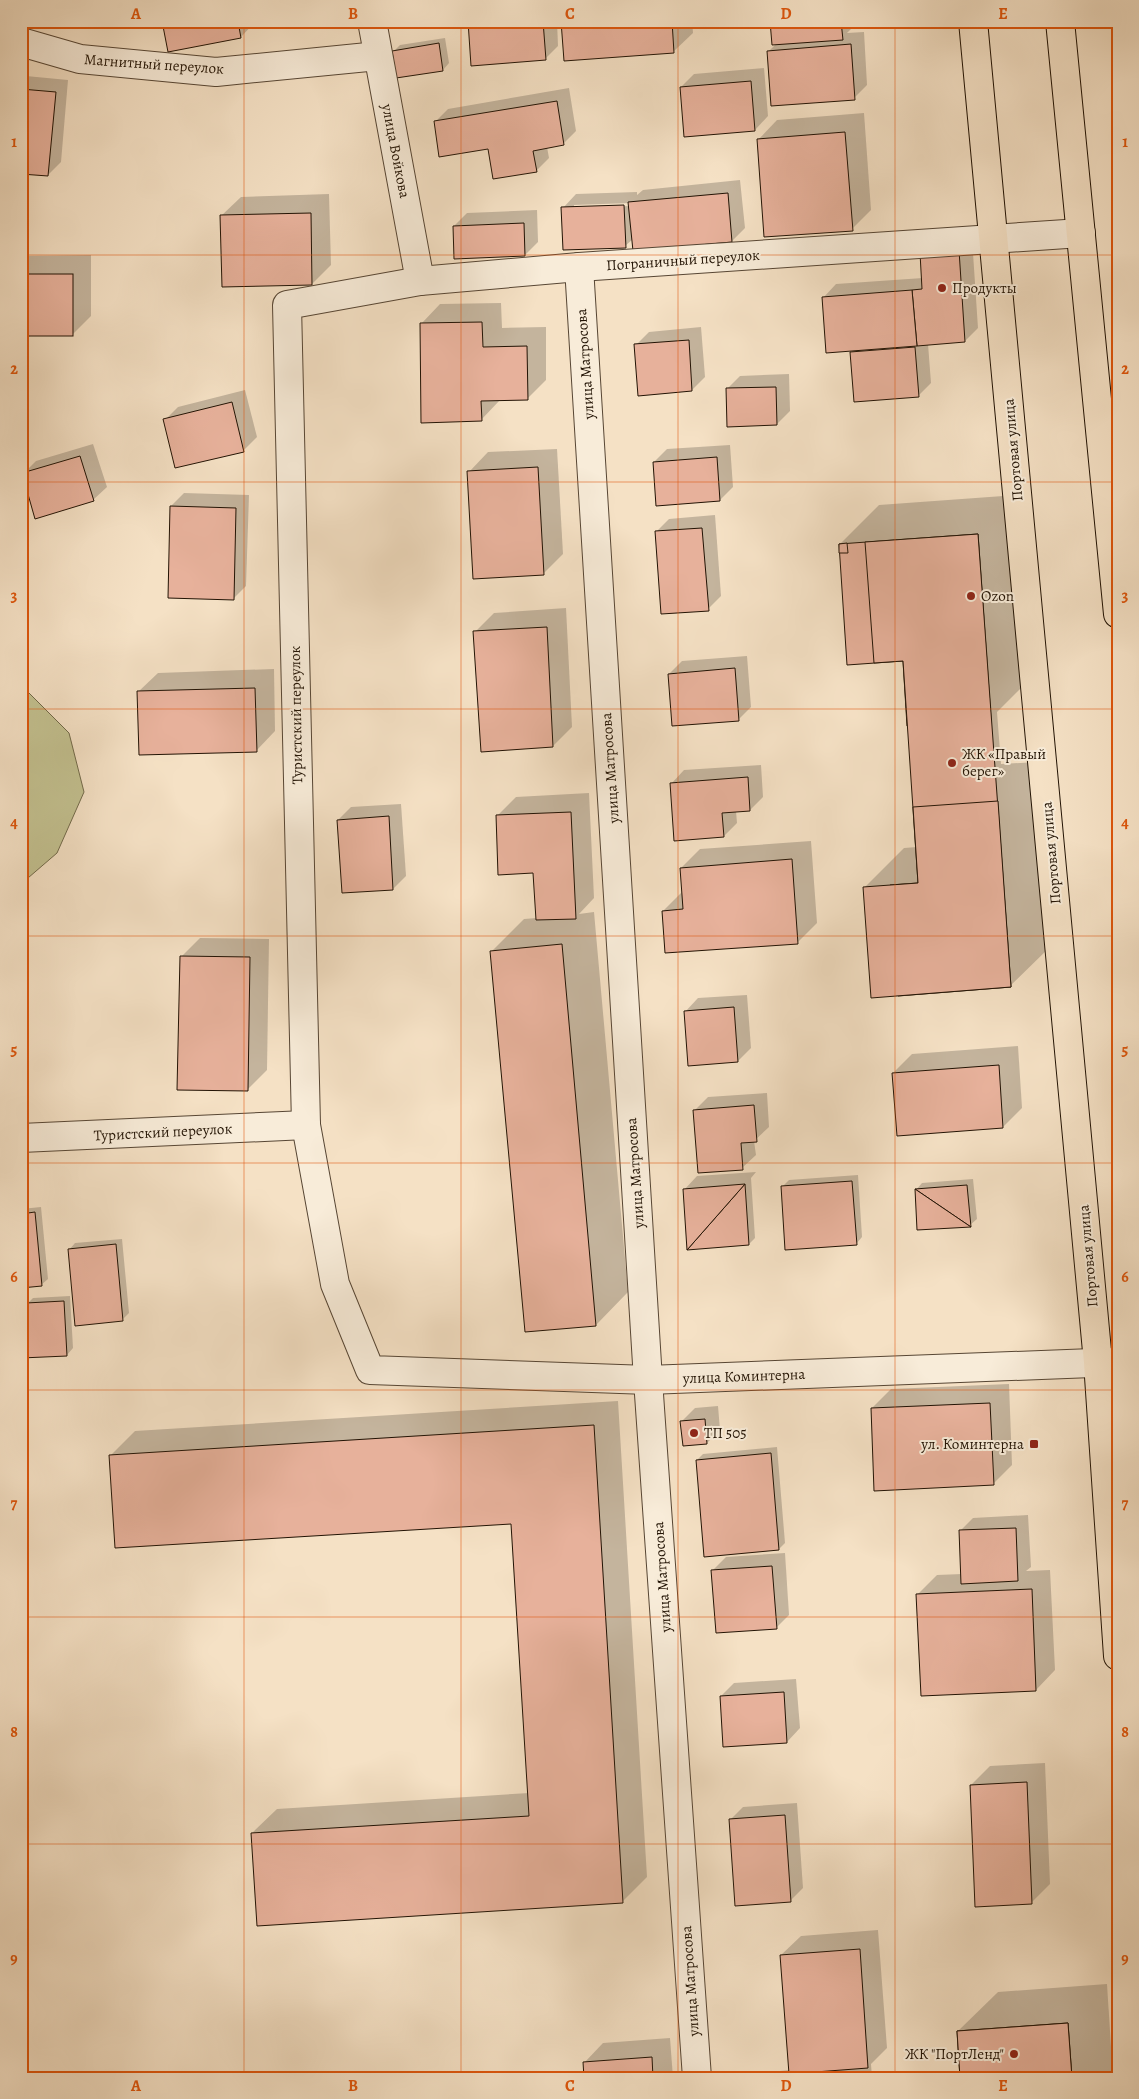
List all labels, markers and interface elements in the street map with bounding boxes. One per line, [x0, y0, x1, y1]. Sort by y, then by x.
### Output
text: A [130, 3, 142, 25]
text: B [348, 3, 358, 25]
text: C [565, 3, 575, 25]
text: D [780, 3, 792, 25]
text: E [998, 3, 1008, 25]
street label: Магнитный переулок [83, 49, 225, 79]
street label: улица Войкова [377, 101, 415, 200]
text: 1 [11, 131, 17, 153]
text: 1 [1122, 131, 1128, 153]
street label: Пограничный переулок [606, 245, 761, 275]
place label: Продукты [952, 278, 1017, 298]
marker: Продукты [936, 282, 948, 294]
street label: улица Матросова [571, 308, 599, 421]
text: 2 [10, 358, 18, 380]
text: 2 [1121, 358, 1129, 380]
street label: Портовая улица [999, 398, 1027, 502]
text: 3 [11, 585, 18, 607]
text: 3 [1122, 585, 1129, 607]
place label: Ozon [981, 586, 1014, 606]
marker: Ozon [965, 590, 977, 602]
street label: Туристский переулок [285, 645, 307, 784]
street label: улица Матросова [596, 712, 624, 825]
place label: ЖК «Правый берег» [962, 744, 1046, 781]
marker: ЖК «Правый берег» [946, 757, 958, 769]
street label: Портовая улица [1037, 801, 1065, 905]
text: 4 [10, 812, 18, 834]
text: 4 [1121, 812, 1129, 834]
text: 5 [11, 1039, 18, 1061]
text: 5 [1122, 1039, 1129, 1061]
street label: улица Матросова [621, 1117, 649, 1230]
street label: Туристский переулок [93, 1118, 233, 1146]
street label: Портовая улица [1074, 1204, 1102, 1308]
text: 6 [10, 1266, 18, 1288]
text: 6 [1121, 1266, 1129, 1288]
street label: улица Коминтерна [681, 1364, 806, 1388]
place label: ТП 505 [704, 1423, 747, 1443]
marker: ТП 505 [688, 1427, 700, 1439]
place label: ул. Коминтерна [920, 1434, 1024, 1454]
marker: ул. Коминтерна [1028, 1438, 1040, 1450]
text: 7 [11, 1493, 18, 1515]
text: 7 [1122, 1493, 1129, 1515]
street label: улица Матросова [648, 1521, 676, 1634]
text: 8 [10, 1721, 18, 1743]
text: 8 [1121, 1721, 1129, 1743]
street label: улица Матросова [676, 1925, 704, 2038]
text: 9 [10, 1948, 18, 1970]
text: 9 [1121, 1948, 1129, 1970]
place label: ЖК "ПортЛенд" [905, 2044, 1004, 2064]
marker: ЖК "ПортЛенд" [1008, 2048, 1020, 2060]
text: A [130, 2075, 142, 2097]
text: B [348, 2075, 358, 2097]
text: C [565, 2075, 575, 2097]
text: D [780, 2075, 792, 2097]
text: E [998, 2075, 1008, 2097]

